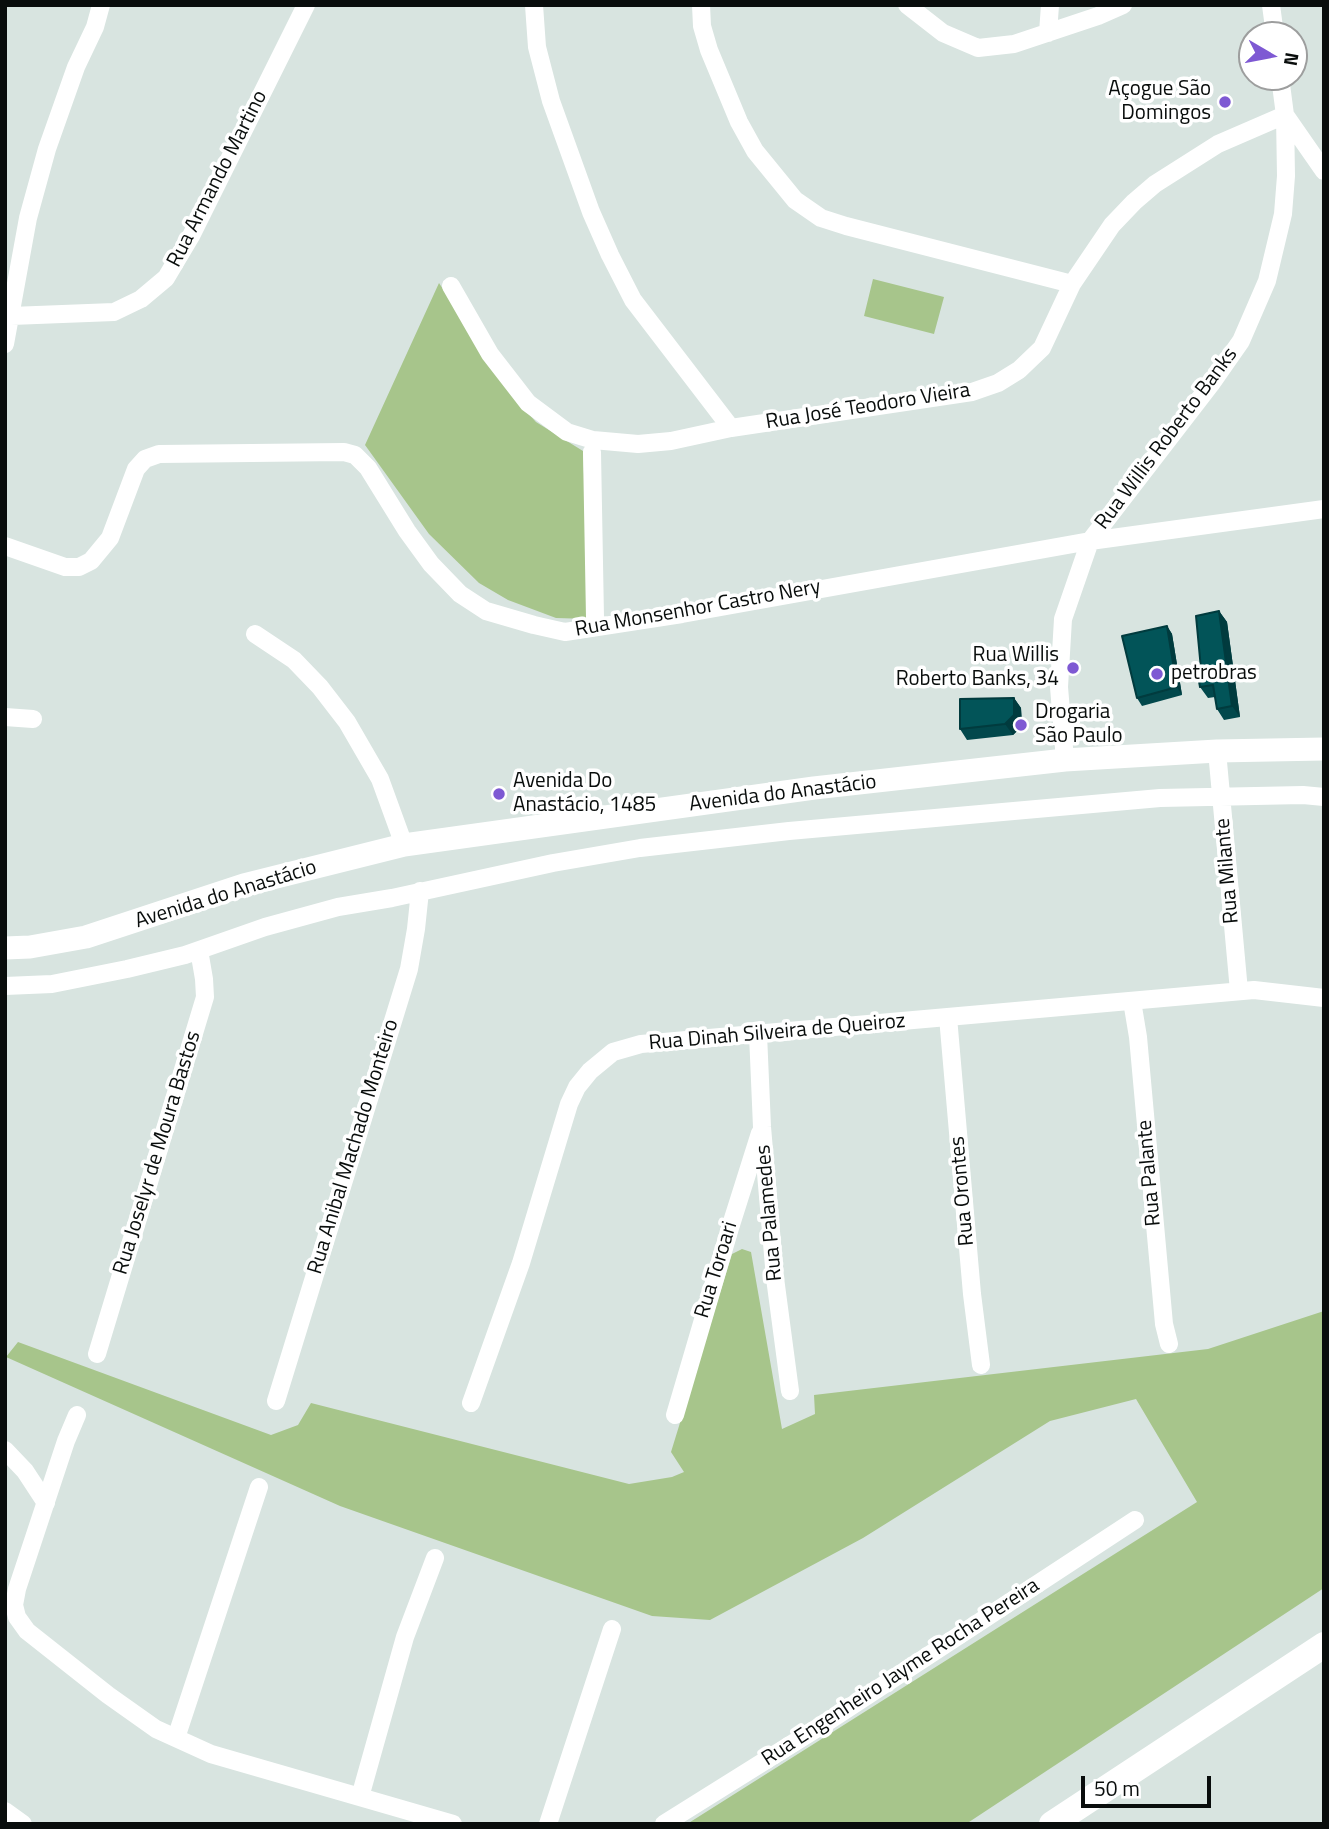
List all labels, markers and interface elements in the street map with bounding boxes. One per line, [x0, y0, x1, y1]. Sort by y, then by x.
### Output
north arrow [1238, 21, 1308, 91]
text: N [1277, 50, 1308, 68]
place label: Açogue São Domingos [1108, 77, 1211, 127]
street label: Rua Armando Martino [163, 86, 273, 272]
marker: Açogue São Domingos [1217, 94, 1233, 110]
street label: Rua Willis Roberto Banks [1090, 343, 1244, 535]
street label: Rua José Teodoro Vieira [764, 378, 972, 436]
street label: Rua Monsenhor Castro Nery [573, 575, 823, 643]
place label: Rua Willis Roberto Banks, 34 [896, 643, 1059, 693]
marker: Rua Willis Roberto Banks, 34 [1065, 660, 1081, 676]
place label: petrobras [1171, 661, 1257, 687]
marker: petrobras [1149, 666, 1165, 682]
place label: Drogaria São Paulo [1035, 700, 1123, 750]
marker: Drogaria São Paulo [1013, 717, 1029, 733]
place label: Avenida Do Anastácio, 1485 [513, 769, 656, 819]
street label: Avenida do Anastácio [688, 770, 878, 818]
marker: Avenida Do Anastácio, 1485 [491, 786, 507, 802]
street label: Rua Milante [1211, 817, 1245, 925]
street label: Avenida do Anastácio [132, 855, 320, 935]
street label: Rua Dinah Silveira de Queiroz [648, 1009, 906, 1057]
street label: Rua Anibal Machado Monteiro [303, 1017, 405, 1277]
street label: Rua Joselyr de Moura Bastos [109, 1028, 207, 1278]
street label: Rua Palante [1133, 1119, 1167, 1227]
street label: Rua Orontes [946, 1135, 980, 1247]
street label: Rua Palamedes [751, 1144, 789, 1282]
street label: Rua Toroari [690, 1219, 744, 1321]
street label: Rua Engenheiro Jayme Rocha Pereira [758, 1574, 1044, 1772]
scale bar [1084, 1762, 1214, 1806]
text: 50 m [1094, 1772, 1140, 1804]

